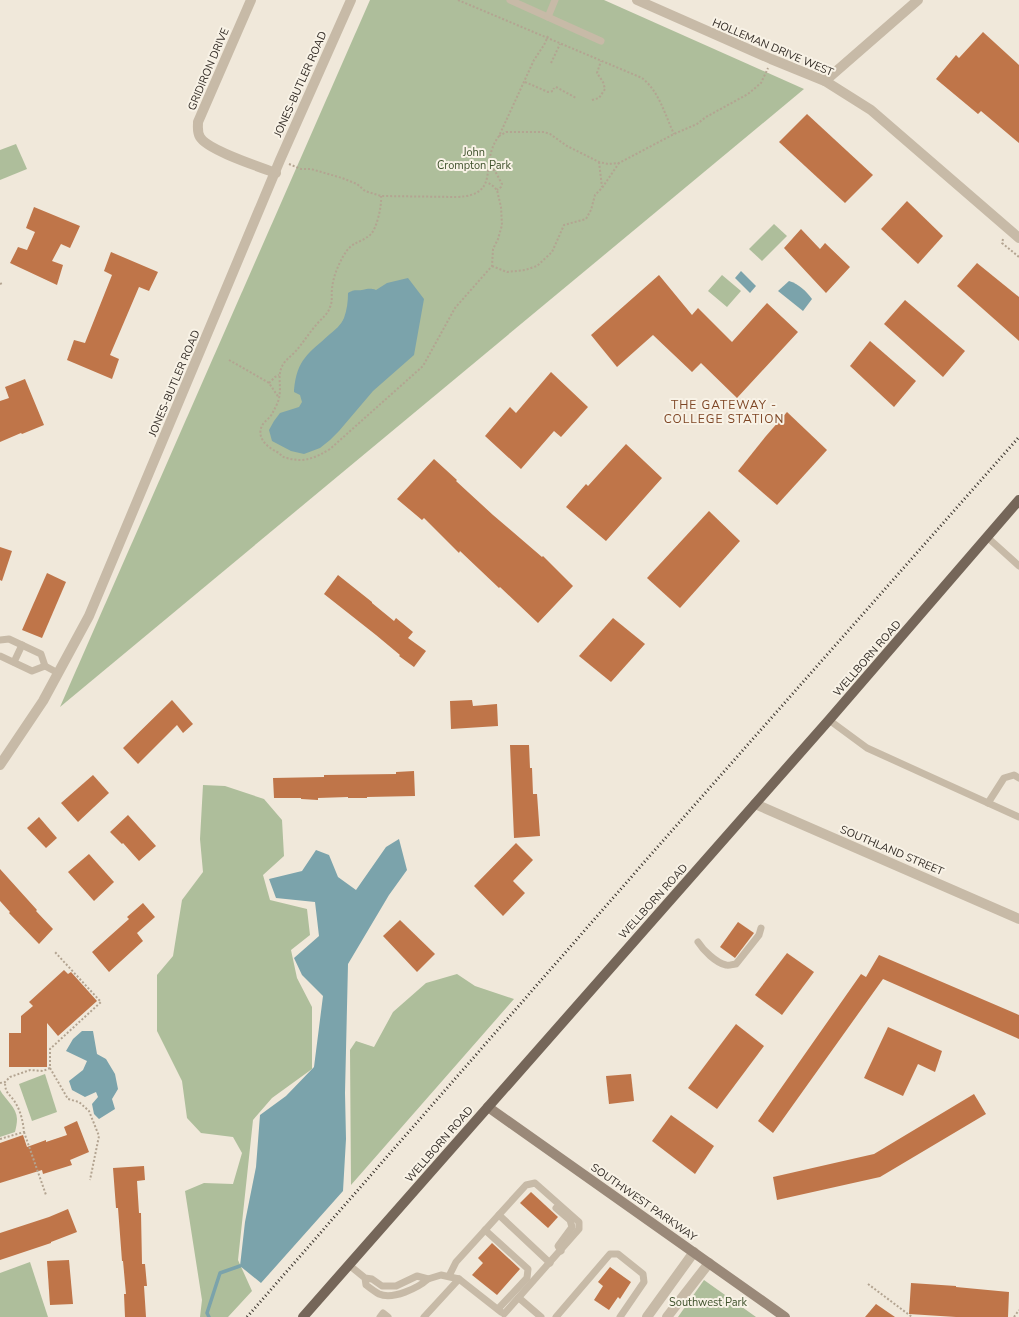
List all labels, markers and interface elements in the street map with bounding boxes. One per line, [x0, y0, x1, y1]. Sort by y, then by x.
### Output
street label: HOLLEMAN DRIVE WEST [710, 15, 836, 80]
street label: GRIDIRON DRIVE [184, 26, 233, 113]
street label: JONES-BUTLER ROAD [270, 29, 331, 140]
park label: John Crompton Park [437, 145, 512, 173]
street label: JONES-BUTLER ROAD [145, 328, 204, 440]
district label: THE GATEWAY - COLLEGE STATION [664, 397, 784, 427]
street label: WELLBORN ROAD [830, 617, 905, 700]
street label: SOUTHLAND STREET [838, 822, 946, 879]
street label: WELLBORN ROAD [616, 860, 691, 942]
street label: WELLBORN ROAD [402, 1103, 477, 1186]
street label: SOUTHWEST PARKWAY [588, 1160, 700, 1245]
park label: Southwest Park [669, 1295, 747, 1310]

